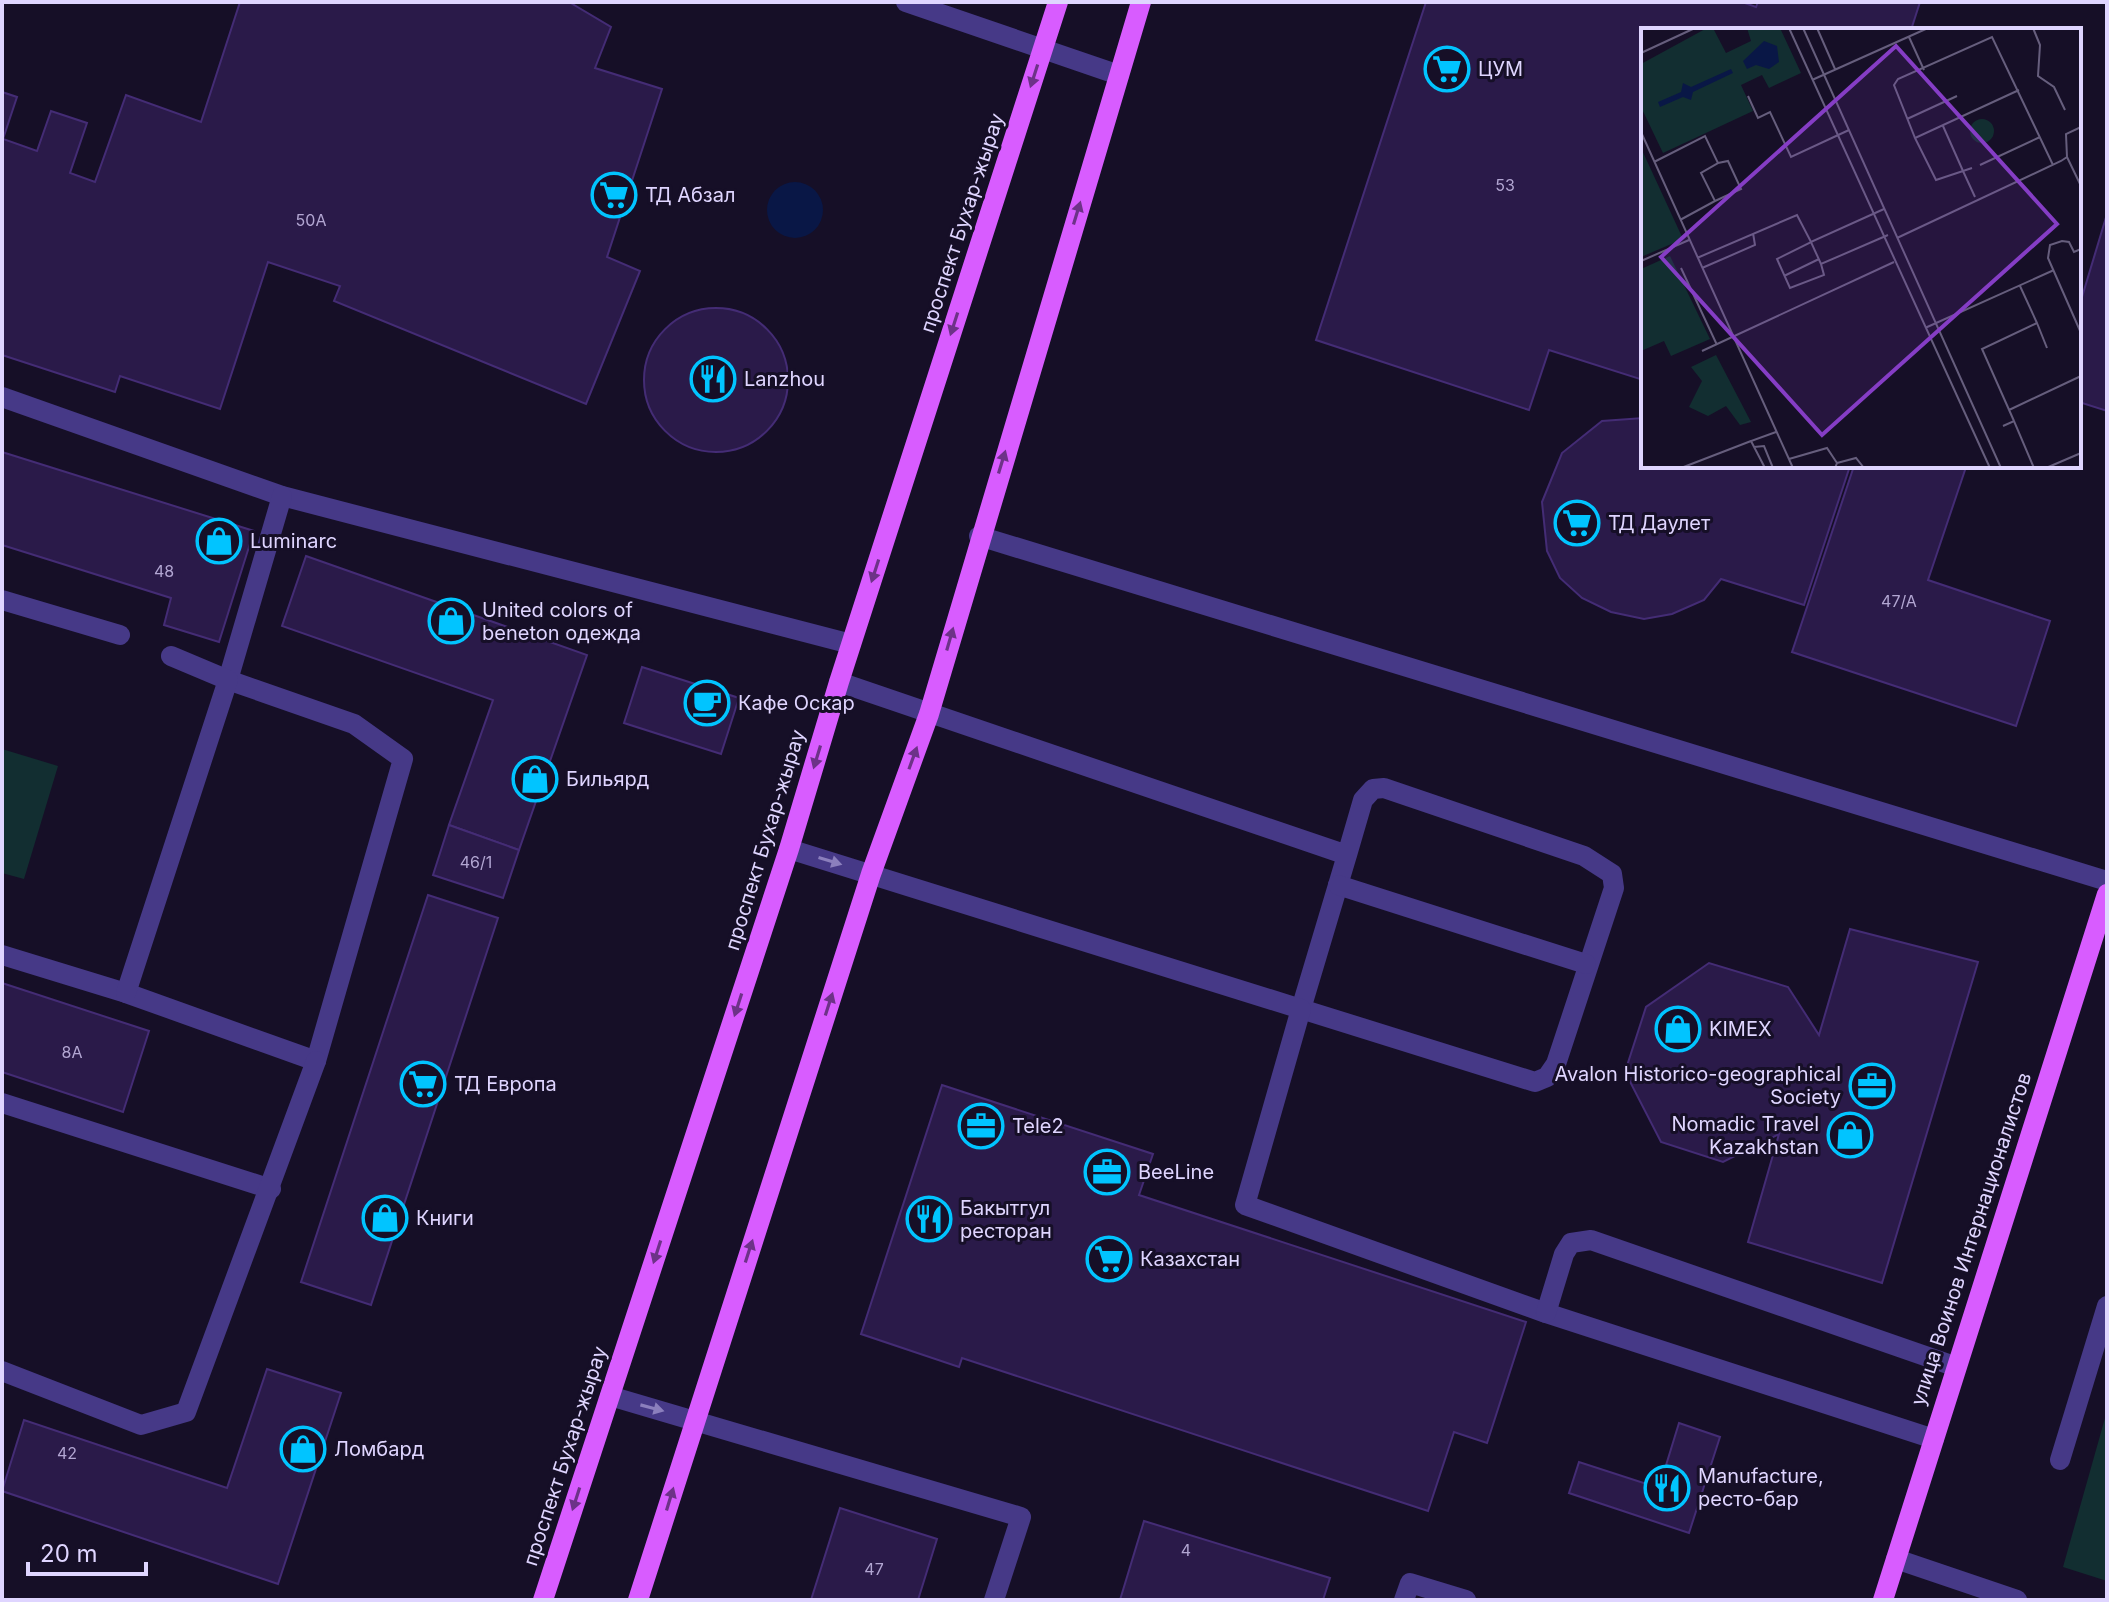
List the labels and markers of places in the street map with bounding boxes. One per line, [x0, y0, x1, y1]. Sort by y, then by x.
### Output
supermarket icon: ЦУМ [1423, 45, 1471, 93]
place label: ЦУМ [1478, 57, 1523, 81]
supermarket icon: ТД Абзал [590, 171, 638, 219]
place label: ТД Абзал [645, 183, 735, 207]
restaurant icon: Lanzhou [689, 355, 737, 403]
place label: Lanzhou [744, 367, 825, 391]
supermarket icon: ТД Даулет [1553, 499, 1601, 547]
place label: ТД Даулет [1608, 511, 1711, 535]
shop icon: Luminarc [195, 517, 243, 565]
place label: Luminarc [250, 529, 337, 553]
shop icon: United colors of beneton одежда [427, 597, 475, 645]
place label: United colors of beneton одежда [482, 598, 641, 645]
cafe icon: Кафе Оскар [683, 679, 731, 727]
place label: Кафе Оскар [738, 691, 855, 715]
shop icon: Бильярд [511, 755, 559, 803]
place label: Бильярд [566, 767, 649, 791]
shop icon: KIMEX [1654, 1005, 1702, 1053]
place label: KIMEX [1709, 1017, 1772, 1041]
supermarket icon: ТД Европа [399, 1060, 447, 1108]
place label: Avalon Historico-geographical Society [1554, 1062, 1841, 1109]
office icon: Avalon Historico-geographical Society [1848, 1062, 1896, 1110]
place label: ТД Европа [454, 1072, 557, 1096]
office icon: Tele2 [957, 1102, 1005, 1150]
shop icon: Nomadic Travel Kazakhstan [1826, 1111, 1874, 1159]
place label: Nomadic Travel Kazakhstan [1671, 1112, 1819, 1159]
place label: Tele2 [1012, 1114, 1064, 1138]
office icon: BeeLine [1083, 1148, 1131, 1196]
place label: BeeLine [1138, 1160, 1214, 1184]
shop icon: Книги [361, 1194, 409, 1242]
restaurant icon: Бакытгул ресторан [905, 1195, 953, 1243]
place label: Бакытгул ресторан [960, 1196, 1052, 1243]
place label: Книги [416, 1206, 474, 1230]
supermarket icon: Казахстан [1085, 1235, 1133, 1283]
place label: Казахстан [1140, 1247, 1240, 1271]
shop icon: Ломбард [279, 1425, 327, 1473]
place label: Ломбард [334, 1437, 424, 1461]
restaurant icon: Manufacture, ресто-бар [1643, 1464, 1691, 1512]
place label: Manufacture, ресто-бар [1698, 1464, 1824, 1511]

